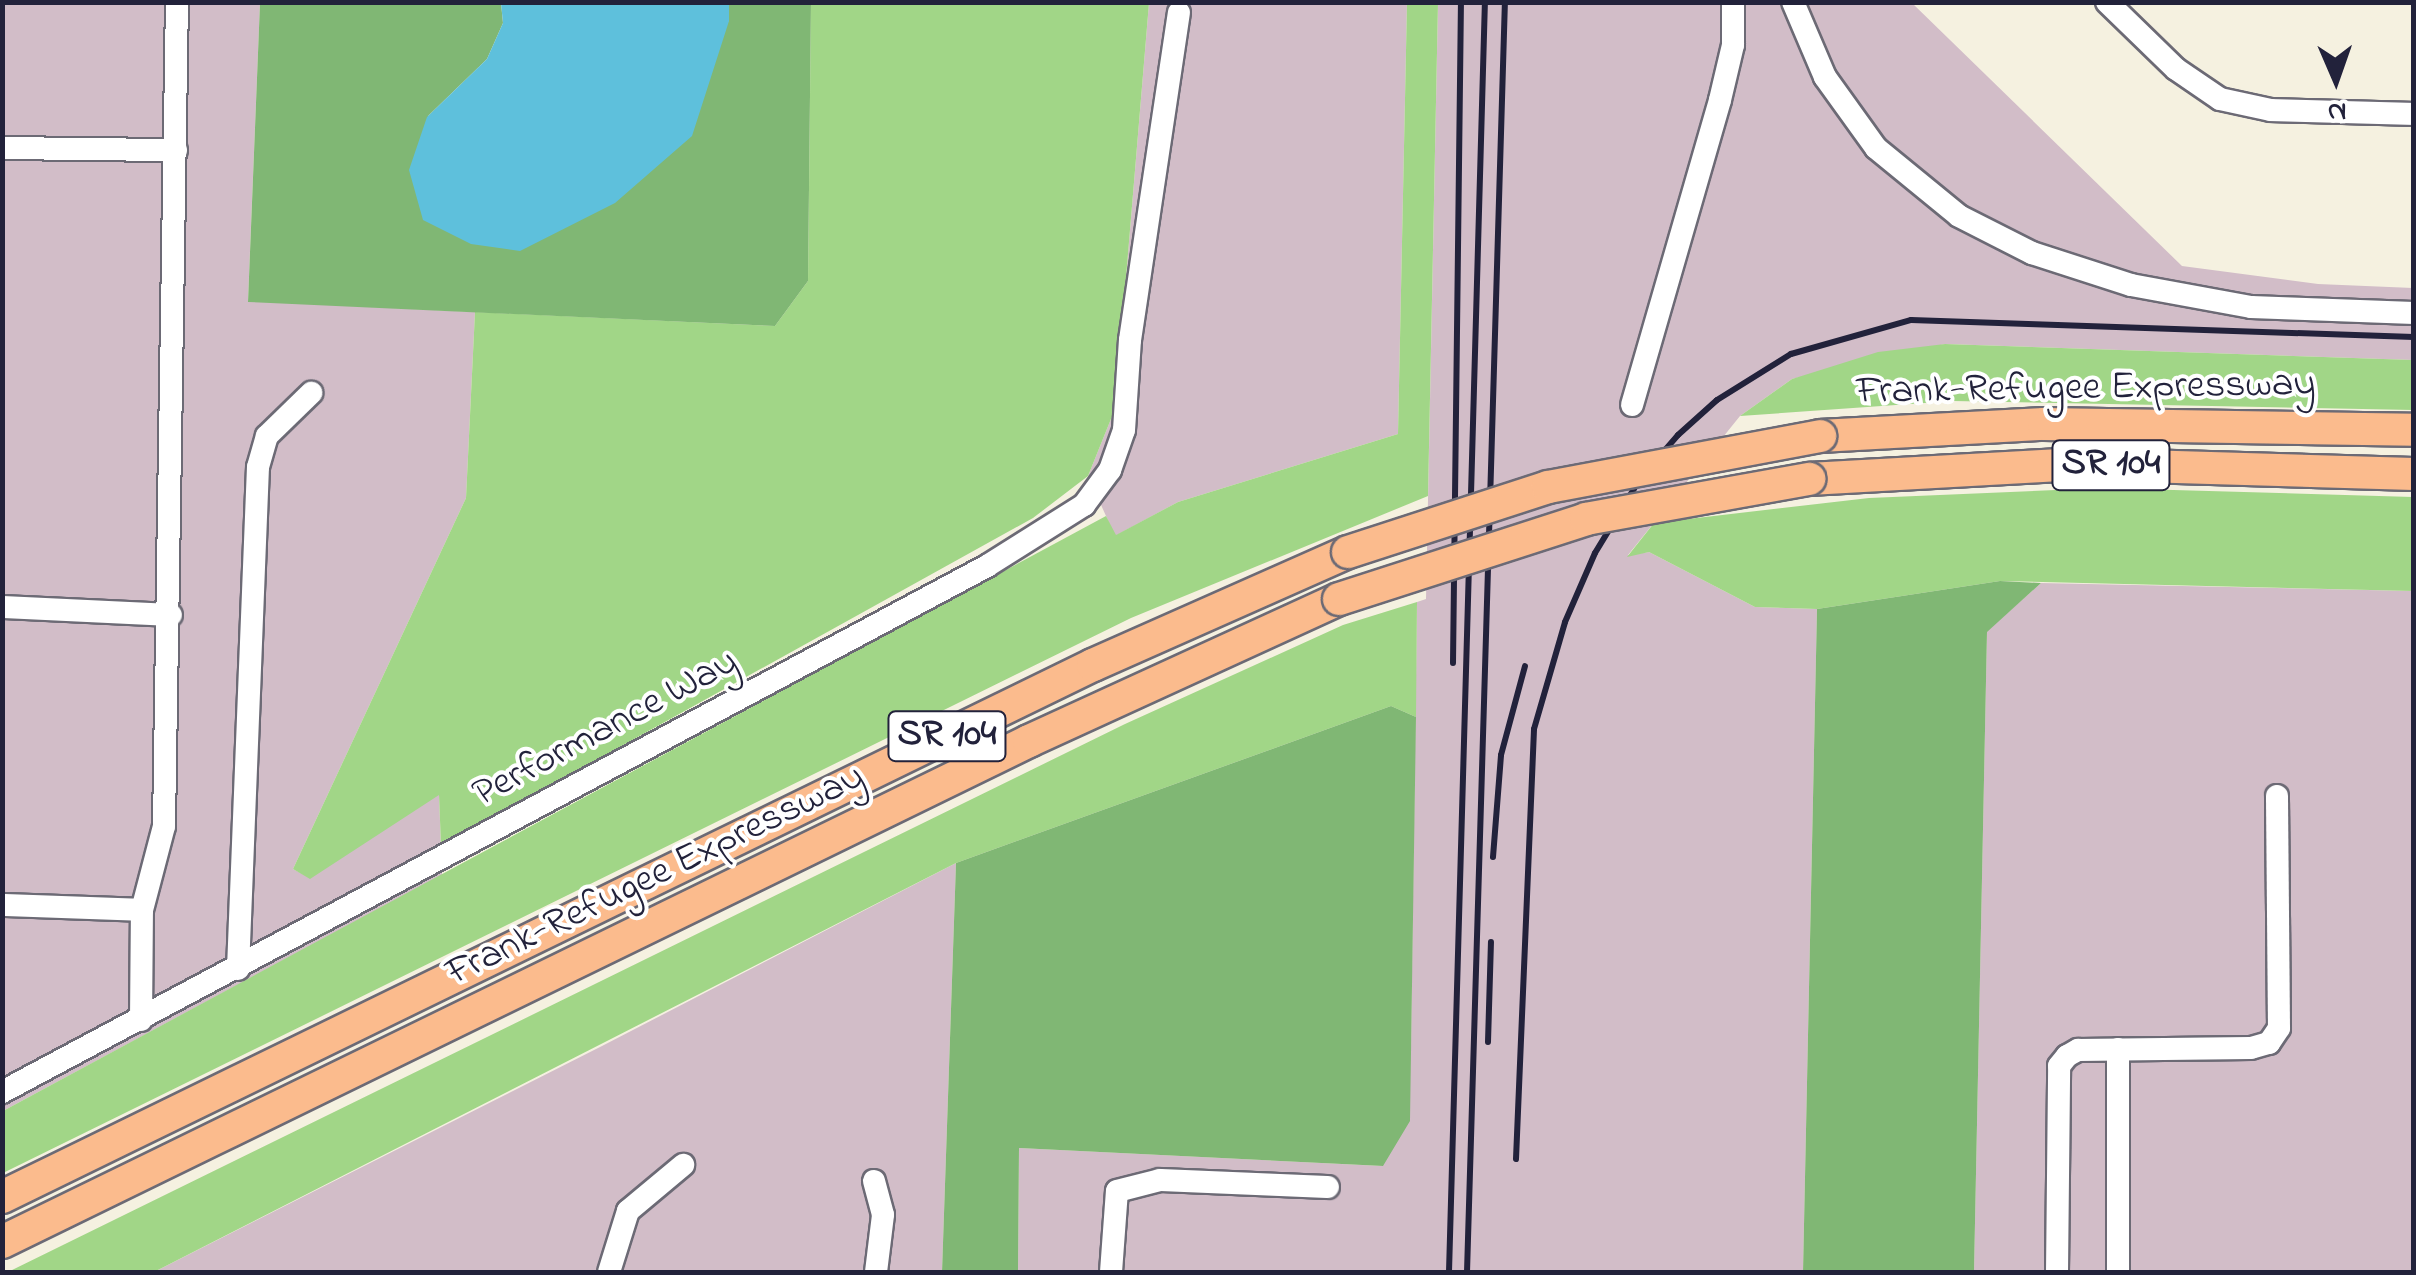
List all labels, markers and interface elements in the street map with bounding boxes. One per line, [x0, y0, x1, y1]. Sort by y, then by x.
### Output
north arrow [2286, 30, 2386, 130]
text: N [2327, 90, 2347, 131]
street label: Frank-Refugee Expressway [1856, 361, 2316, 417]
road number: SR 104 [2051, 432, 2171, 498]
street label: Performance Way [465, 639, 747, 819]
road number: SR 104 [887, 703, 1007, 769]
street label: Frank-Refugee Expressway [439, 754, 873, 998]

